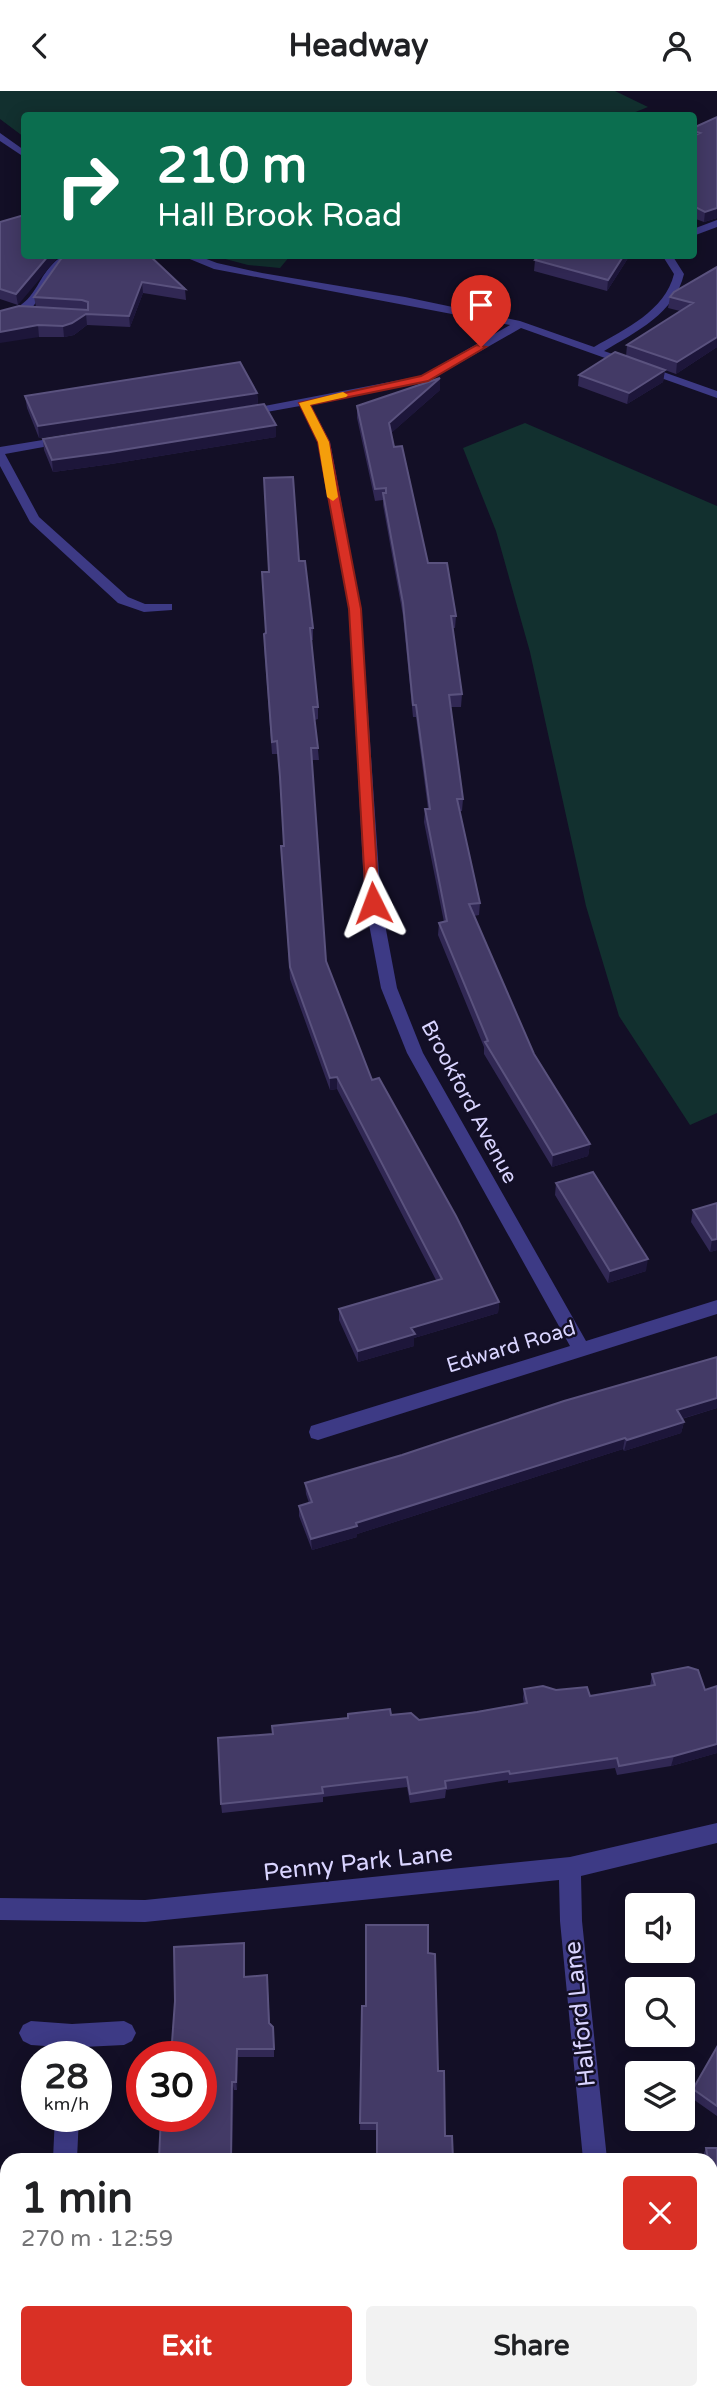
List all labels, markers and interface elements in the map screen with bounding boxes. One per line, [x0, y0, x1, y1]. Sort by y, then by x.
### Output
icon: back [21, 27, 59, 65]
text: Headway [288, 27, 429, 65]
icon: person [658, 27, 696, 65]
text: 210 m [157, 137, 307, 196]
icon: right [42, 140, 133, 231]
text: Hall Brook Road [157, 197, 402, 235]
pin [451, 275, 511, 347]
icon: arrive [462, 286, 500, 324]
position arrow [336, 866, 410, 940]
street label: Brookford Avenue [415, 1016, 523, 1188]
street label: Edward Road [443, 1315, 579, 1379]
street label: Penny Park Lane [262, 1839, 454, 1887]
map controls [625, 1893, 695, 2131]
button: sound [625, 1893, 695, 1963]
street label: Halford Lane [558, 1940, 602, 2088]
button: search [625, 1977, 695, 2047]
speed limit sign: 30 [126, 2041, 217, 2132]
text: 28 [45, 2056, 88, 2098]
button: layers [625, 2061, 695, 2131]
text: km/h [44, 2093, 89, 2115]
text: 1 min [21, 2173, 133, 2224]
button: close [623, 2176, 697, 2250]
text: 270 m · 12:59 [21, 2225, 173, 2253]
button: Exit [21, 2306, 352, 2386]
button: Share [366, 2306, 697, 2386]

